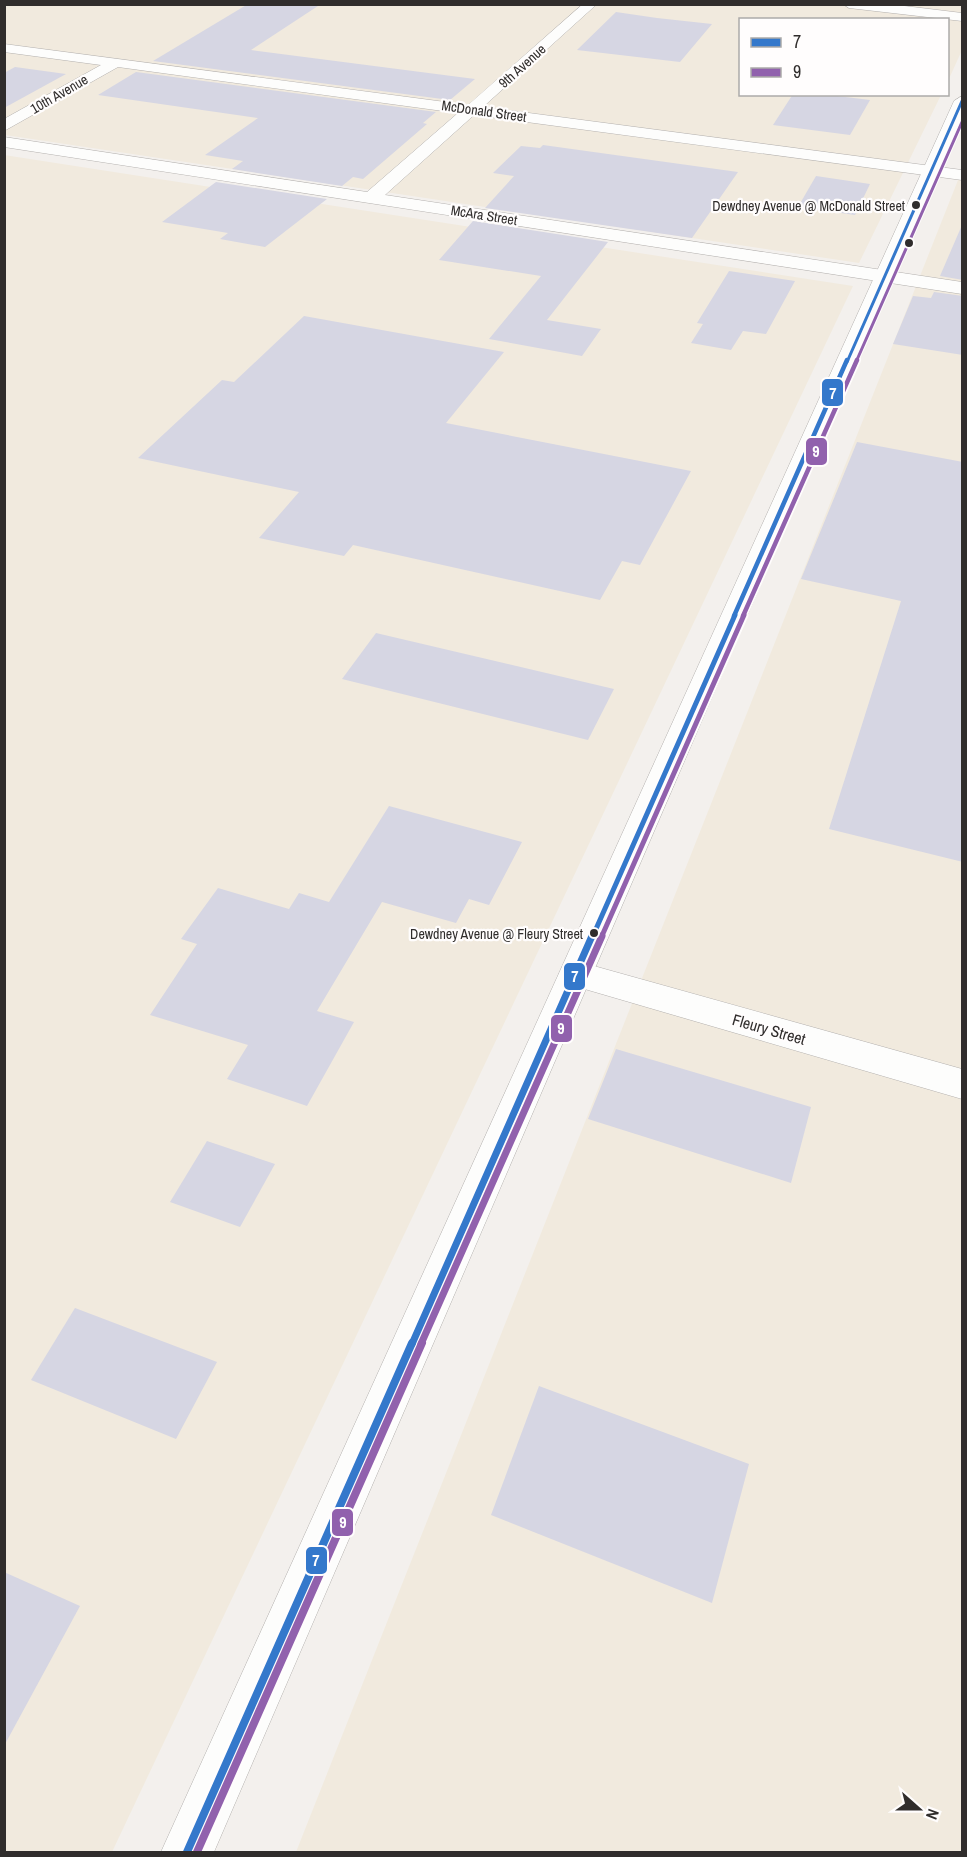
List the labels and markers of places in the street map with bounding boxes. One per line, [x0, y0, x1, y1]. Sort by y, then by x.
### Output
place label: Dewdney Avenue @ McDonald Street [712, 197, 905, 215]
marker: Dewdney Avenue @ McDonald Street [910, 199, 922, 211]
unlabelled marker [903, 237, 915, 249]
place label: Dewdney Avenue @ Fleury Street [410, 925, 583, 943]
marker: Dewdney Avenue @ Fleury Street [588, 927, 600, 939]

